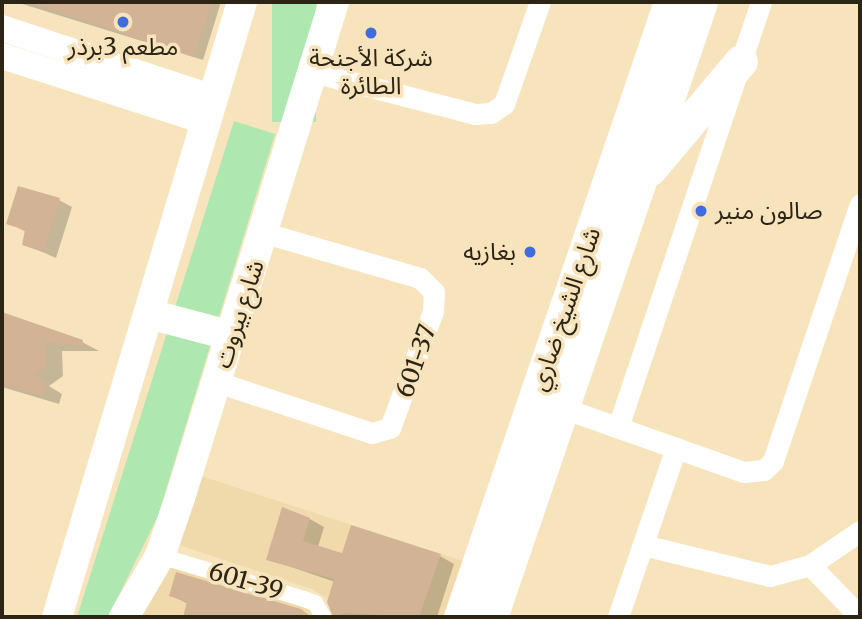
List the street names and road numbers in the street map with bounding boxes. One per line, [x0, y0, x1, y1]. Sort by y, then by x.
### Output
street label: شارع الشيخ ضاري [524, 224, 606, 394]
street label: شارع بيروت [208, 256, 270, 372]
street label: 601-37 [390, 321, 442, 401]
street label: 601-39 [205, 557, 287, 605]

